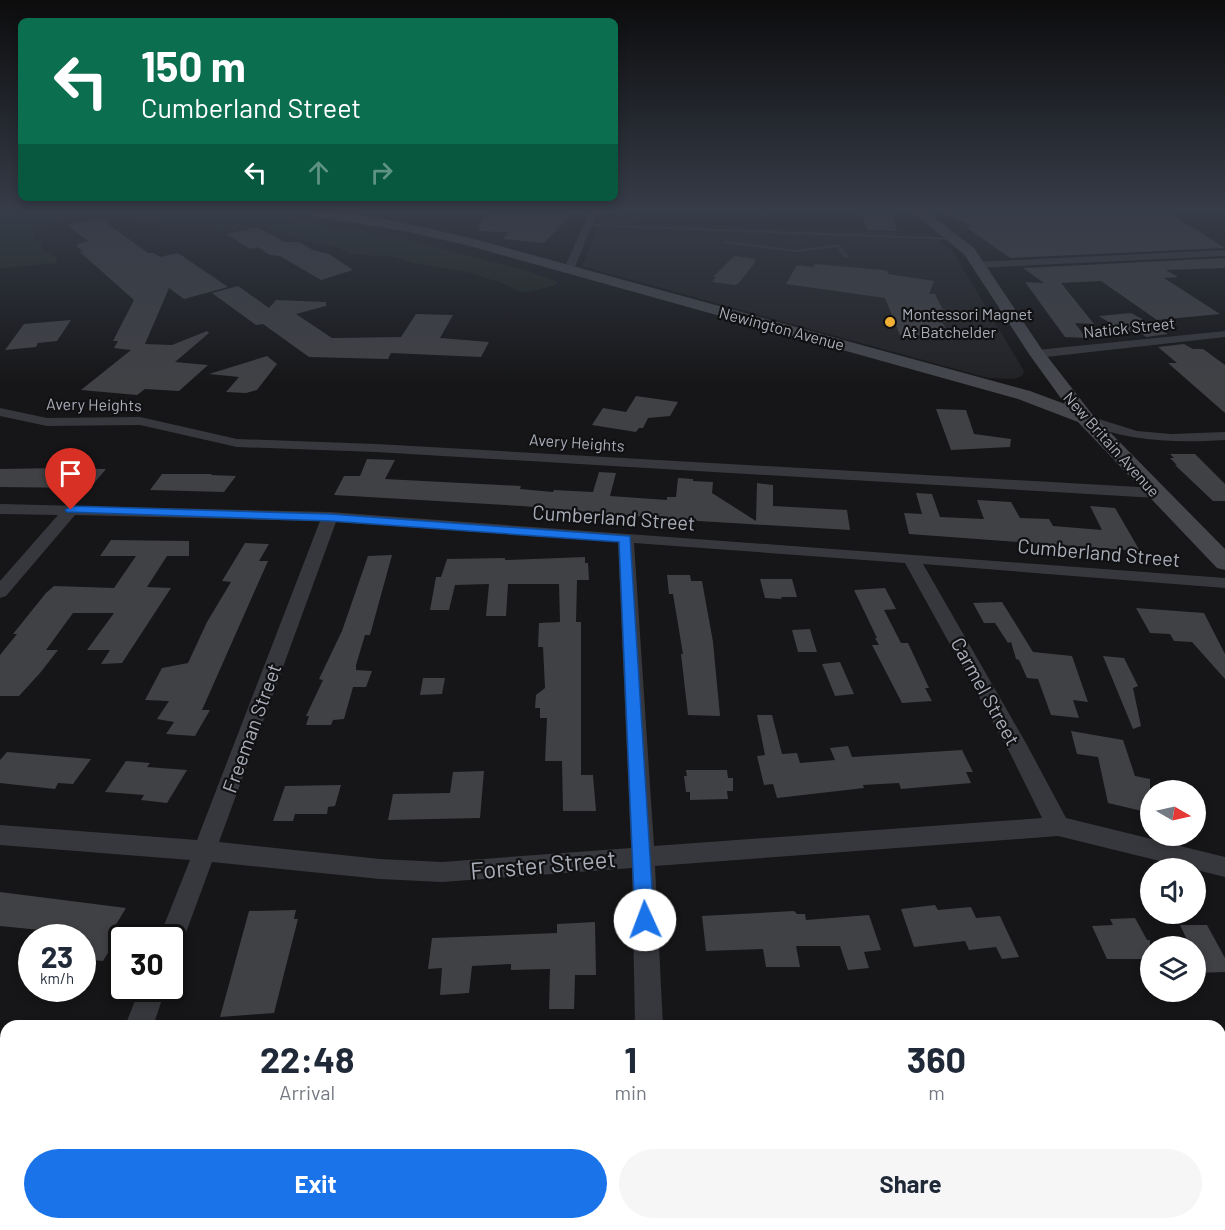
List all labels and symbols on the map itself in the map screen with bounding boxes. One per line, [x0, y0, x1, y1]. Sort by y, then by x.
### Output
street label: Newington Avenue [717, 302, 847, 354]
place label: Montessori Magnet At Batchelder [902, 304, 1033, 341]
street label: Natick Street [1082, 313, 1176, 341]
marker: Montessori Magnet At Batchelder [883, 315, 897, 329]
street label: New Britain Avenue [1060, 388, 1164, 500]
street label: Avery Heights [46, 394, 142, 414]
street label: Avery Heights [529, 429, 625, 455]
pin [45, 448, 96, 510]
street label: Cumberland Street [532, 499, 696, 535]
street label: Cumberland Street [1017, 533, 1181, 571]
street label: Carmel Street [946, 633, 1026, 749]
street label: Freeman Street [217, 660, 285, 796]
north arrow [1140, 780, 1206, 846]
street label: Forster Street [469, 843, 617, 885]
position arrow [613, 888, 677, 952]
speed limit sign: 30 [108, 924, 186, 1002]

